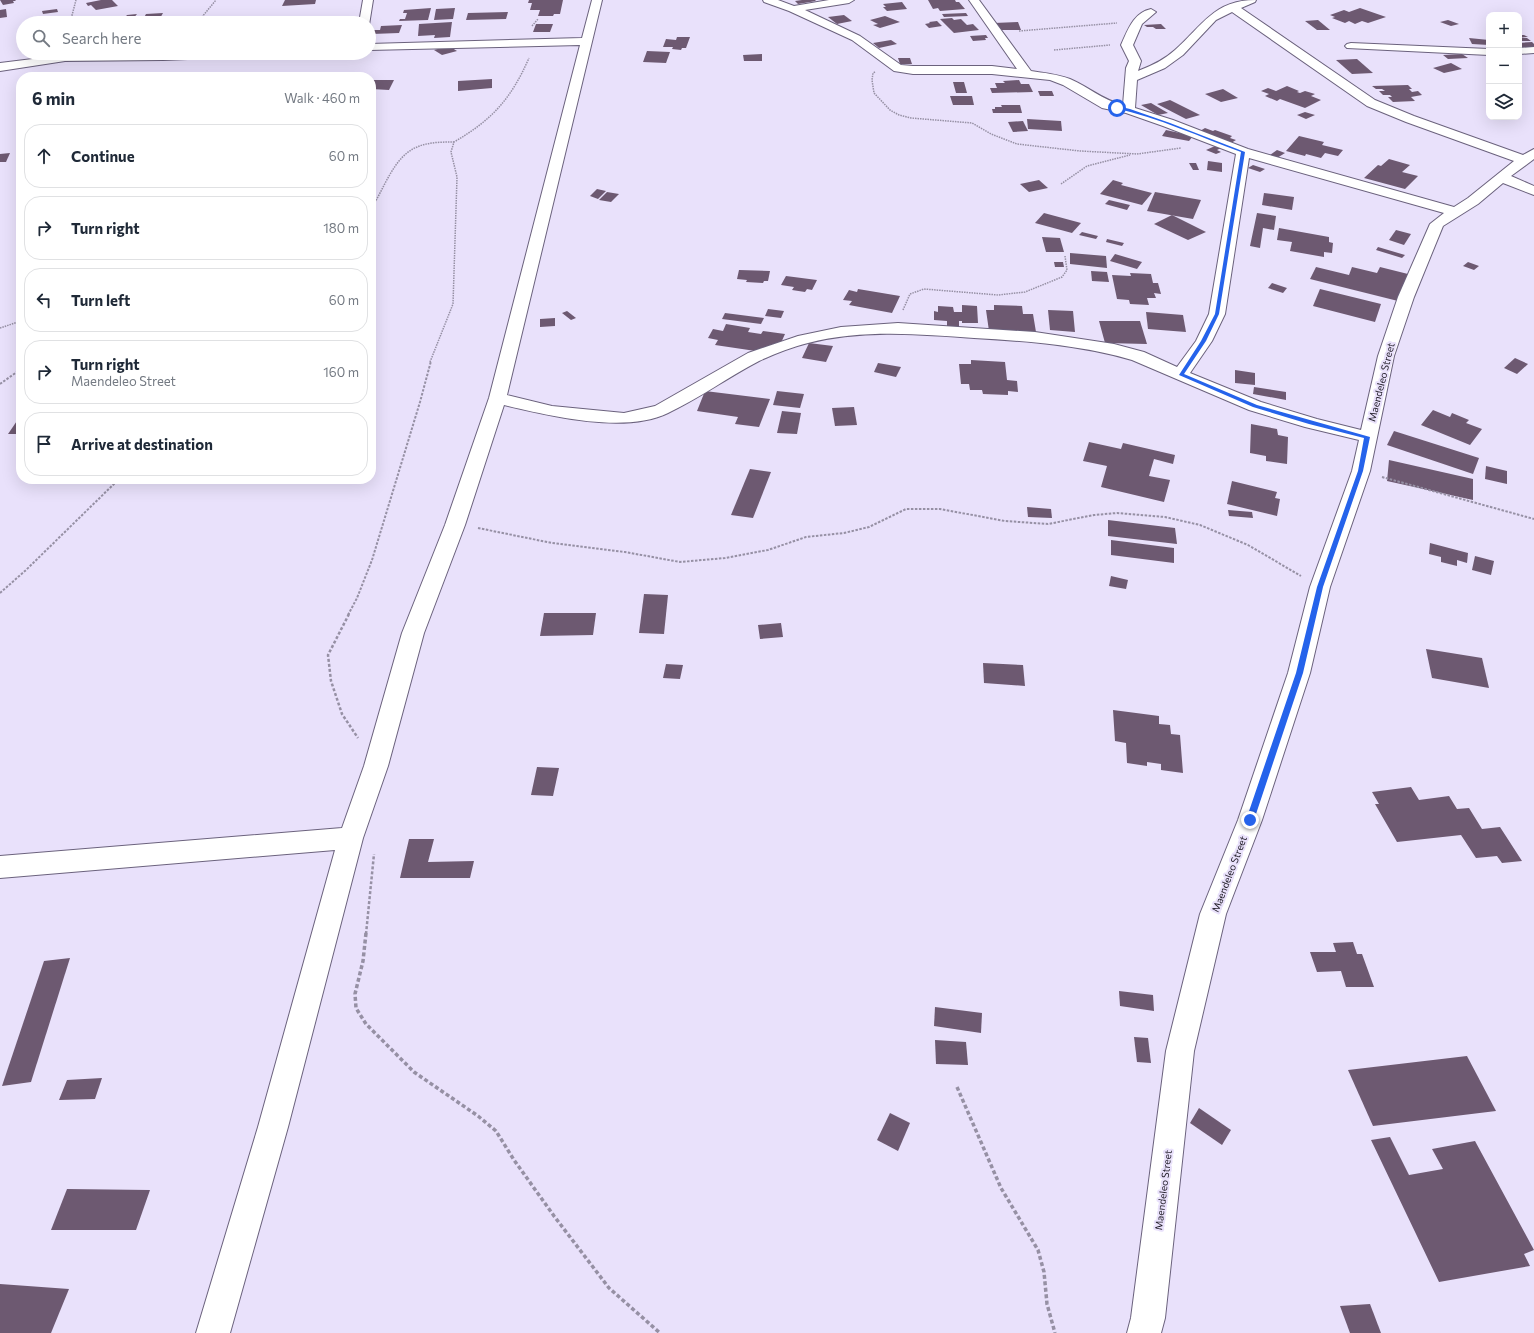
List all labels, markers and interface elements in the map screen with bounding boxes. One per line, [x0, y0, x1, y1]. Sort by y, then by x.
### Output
map controls [1486, 12, 1522, 120]
button: + [1486, 12, 1522, 48]
search box [16, 16, 376, 60]
icon: search [30, 27, 52, 49]
text: Search here [62, 29, 141, 47]
button: − [1486, 48, 1522, 84]
button: layers [1486, 84, 1522, 120]
text: 6 min [32, 88, 75, 109]
text: Walk · 460 m [284, 90, 360, 106]
route start [1108, 99, 1126, 117]
icon: ahead [33, 145, 55, 167]
text: Continue [71, 147, 135, 165]
text: 60 m [329, 148, 359, 164]
icon: right [33, 217, 55, 239]
text: Turn right [71, 219, 140, 237]
text: 180 m [323, 220, 359, 236]
icon: left [33, 289, 55, 311]
text: Turn left [71, 291, 130, 309]
text: 60 m [329, 292, 359, 308]
street label: Maendeleo Street [1365, 341, 1397, 423]
text: Turn right [71, 355, 140, 373]
icon: right [33, 361, 55, 383]
text: 160 m [323, 364, 359, 380]
text: Maendeleo Street [71, 373, 176, 389]
icon: arrive [33, 433, 55, 455]
text: Arrive at destination [71, 435, 213, 453]
route end [1241, 811, 1259, 829]
street label: Maendeleo Street [1209, 834, 1249, 914]
street label: Maendeleo Street [1152, 1149, 1174, 1231]

